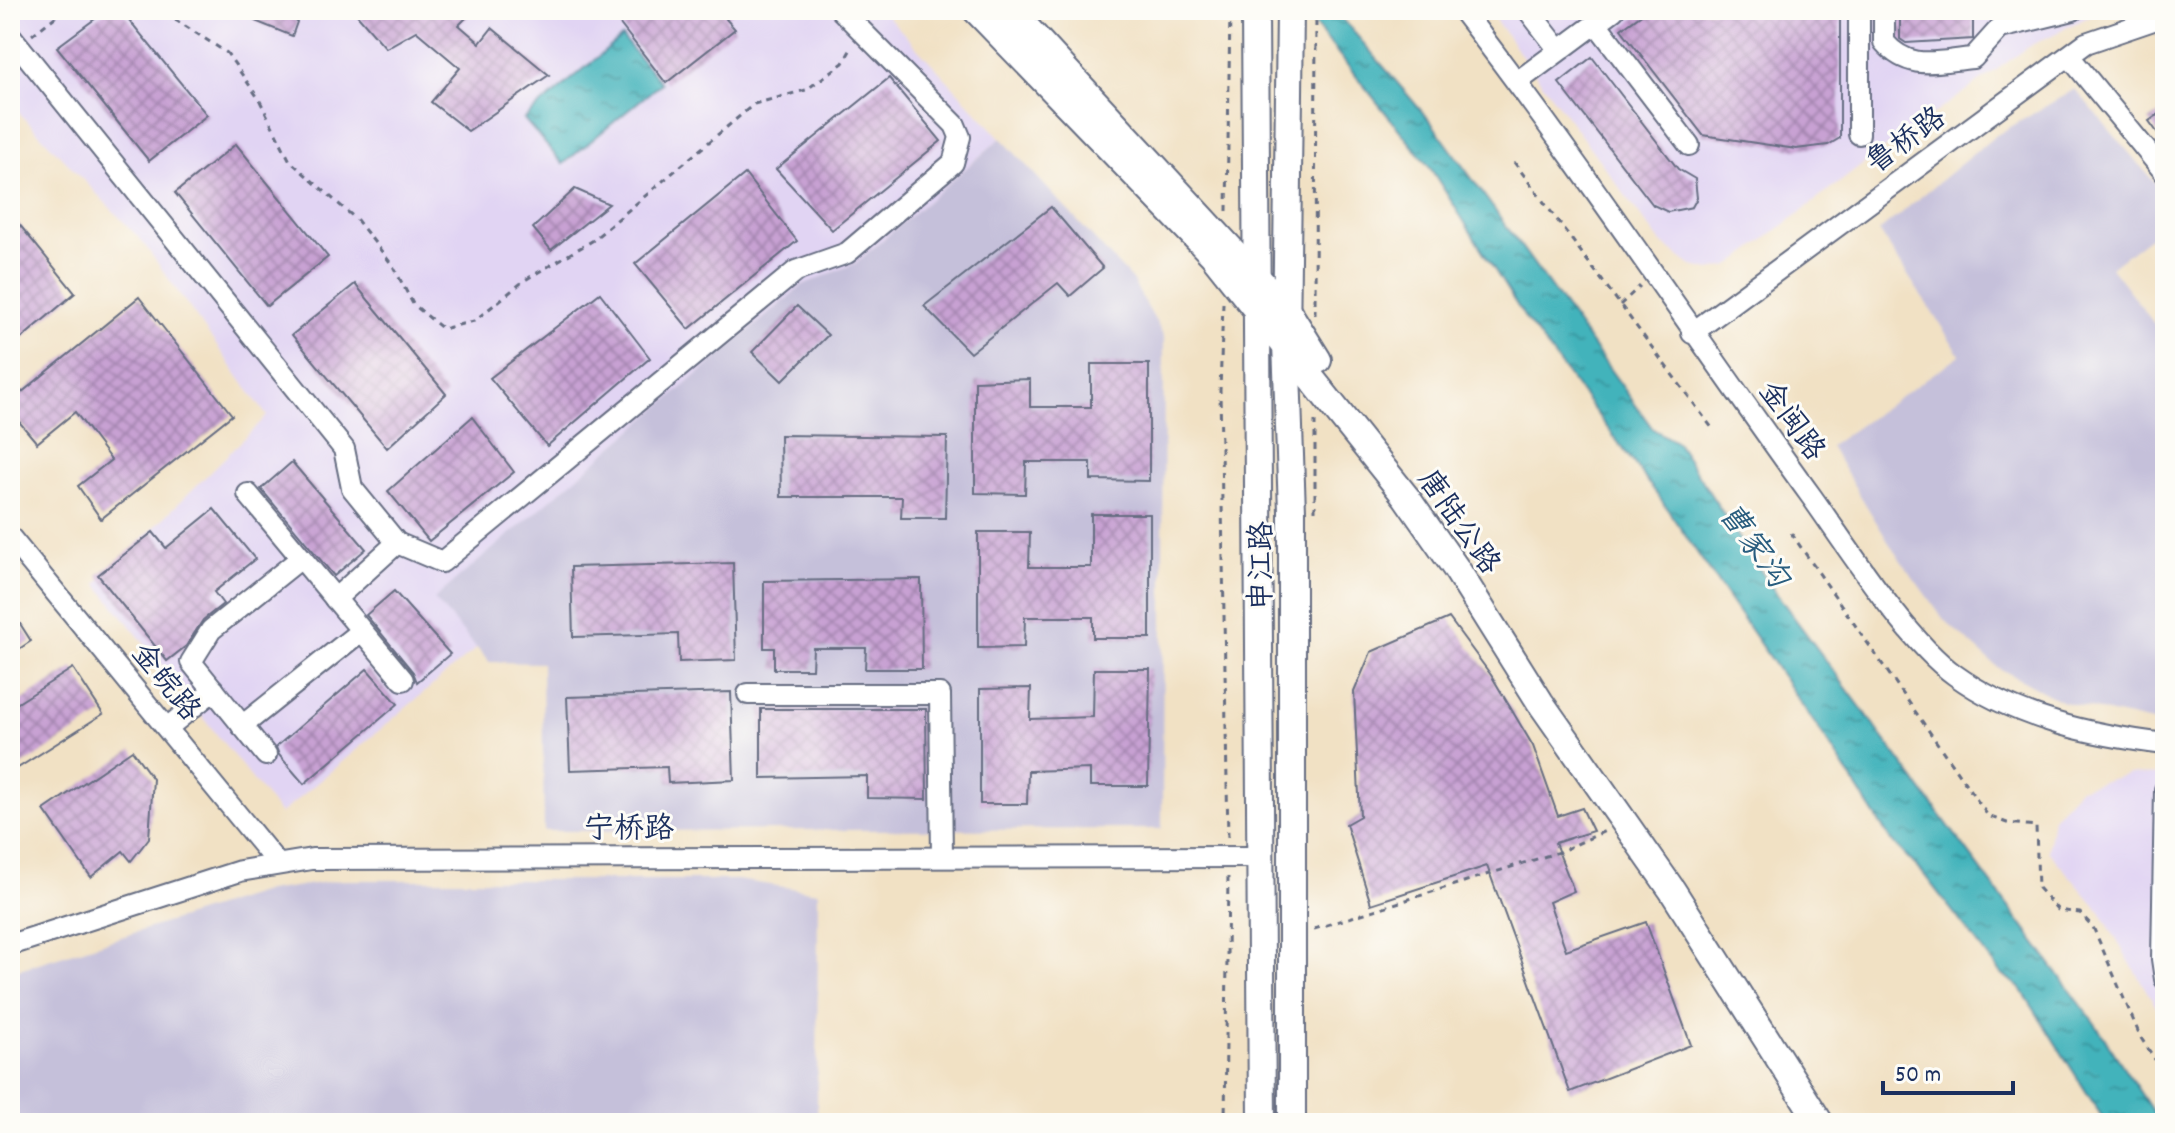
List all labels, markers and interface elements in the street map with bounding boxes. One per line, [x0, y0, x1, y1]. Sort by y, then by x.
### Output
street label: 鲁桥路 [1859, 99, 1957, 186]
street label: 金闽路 [1746, 374, 1833, 472]
street label: 唐陆公路 [1404, 462, 1508, 585]
water label: 曹家沟 [1704, 495, 1800, 602]
street label: 申江路 [1243, 521, 1286, 611]
street label: 金皖路 [118, 635, 209, 732]
street label: 宁桥路 [584, 810, 674, 853]
scale bar [1883, 1045, 2013, 1095]
text: 50 m [1895, 1059, 1941, 1093]

